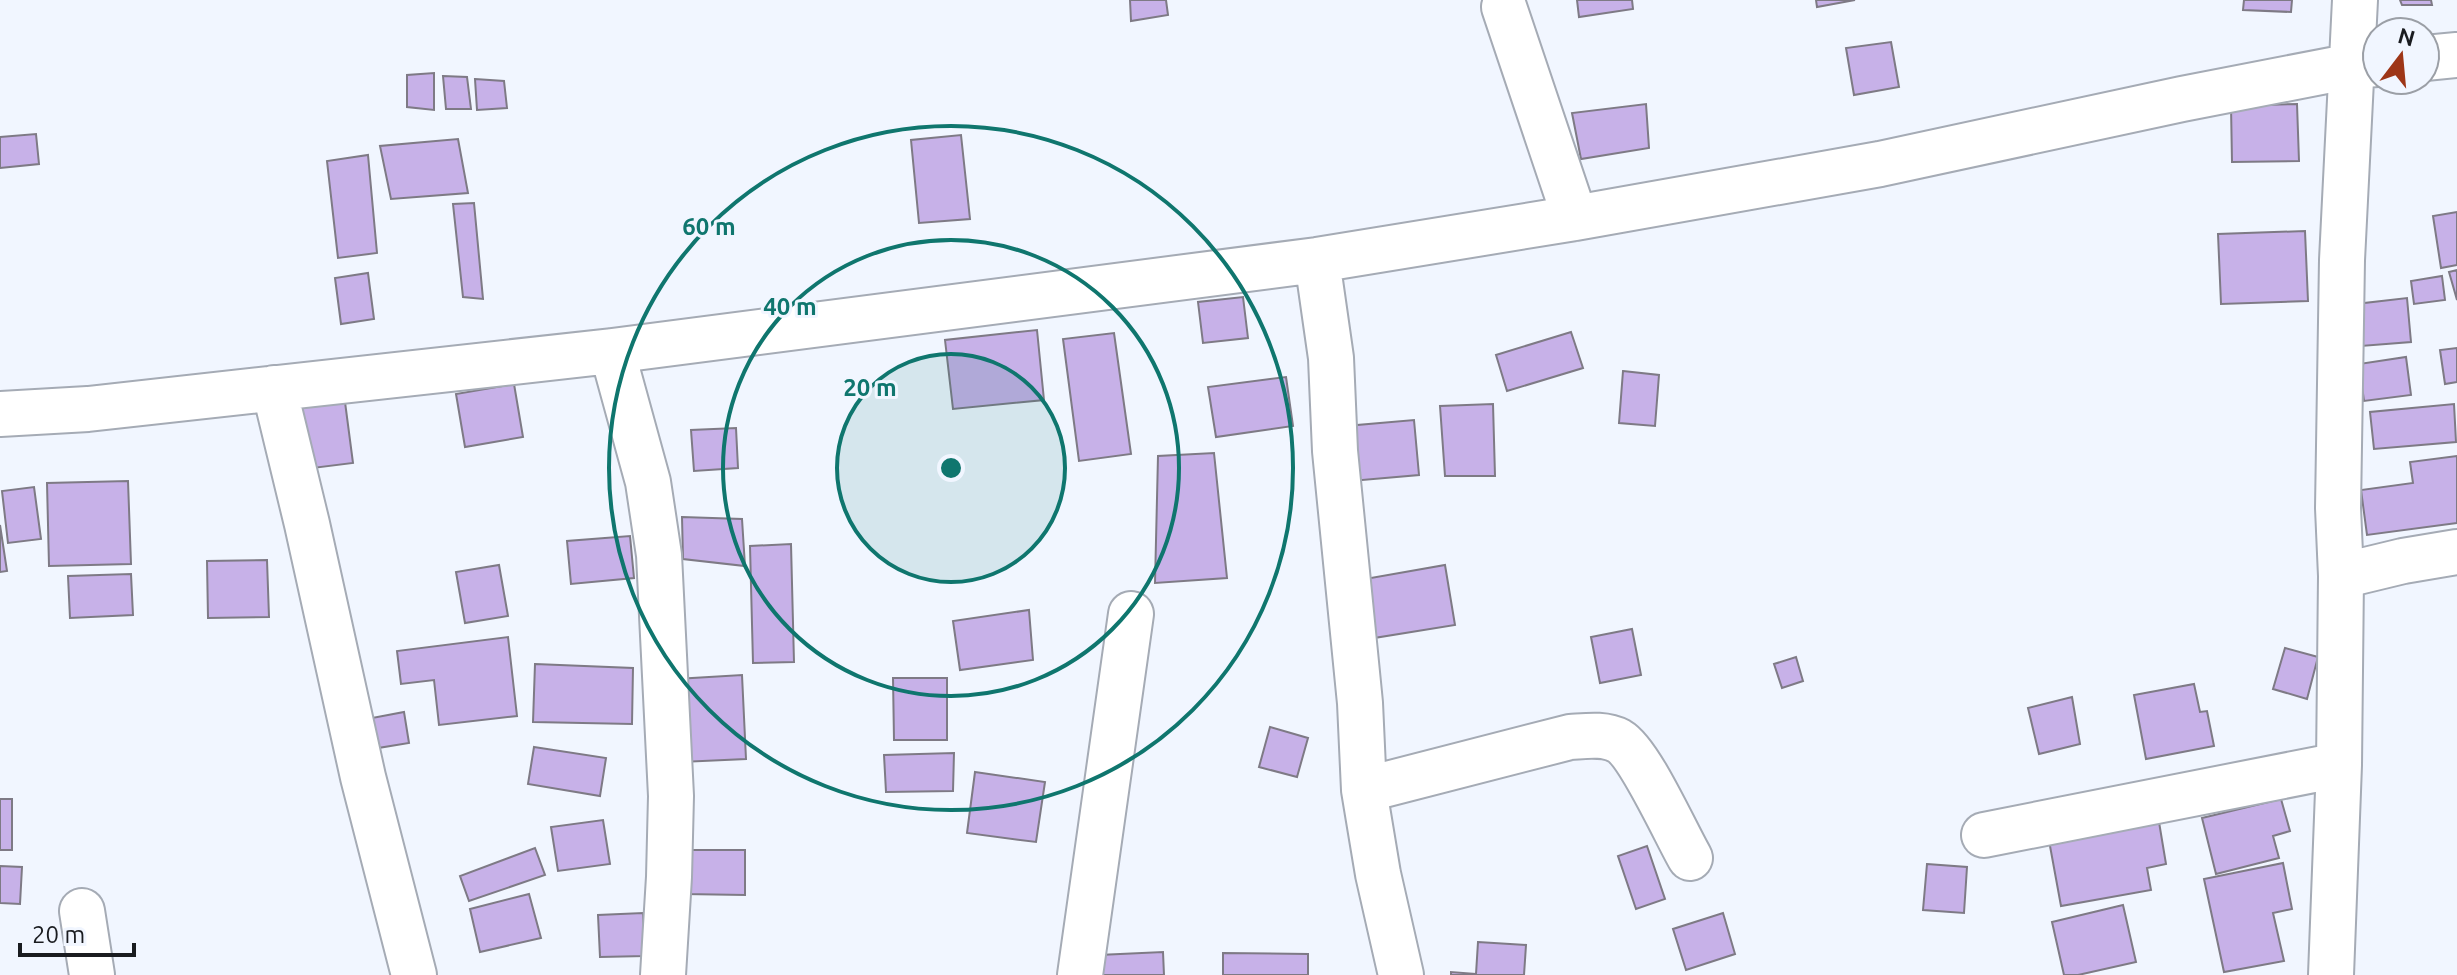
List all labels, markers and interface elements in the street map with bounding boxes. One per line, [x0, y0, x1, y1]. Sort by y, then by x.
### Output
north arrow [2361, 16, 2441, 96]
text: N [2395, 22, 2418, 51]
text: 60 m [682, 213, 736, 240]
text: 40 m [763, 293, 817, 320]
text: 20 m [843, 374, 897, 401]
centre of rings [937, 454, 965, 482]
scale bar [20, 907, 134, 957]
text: 20 m [32, 921, 85, 948]

